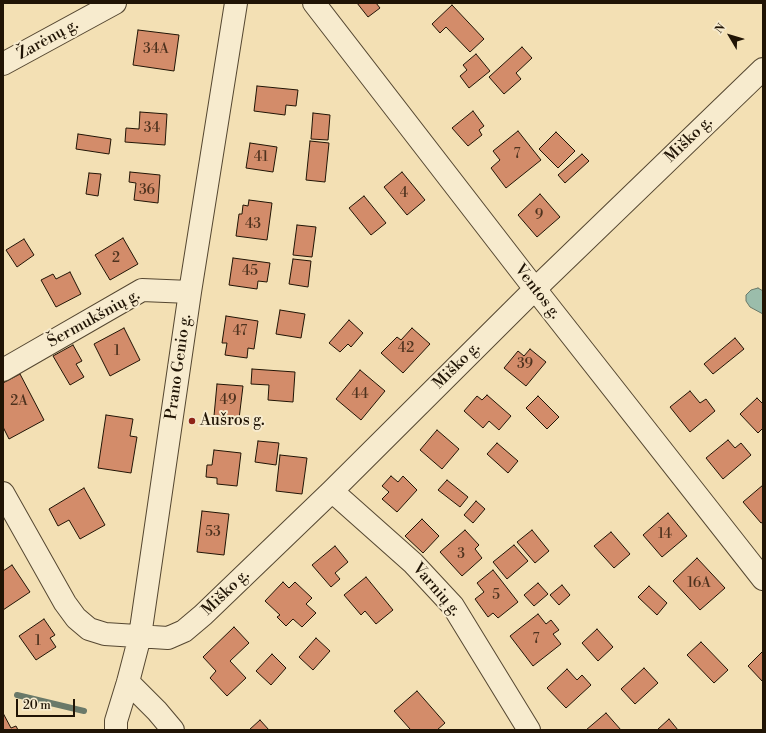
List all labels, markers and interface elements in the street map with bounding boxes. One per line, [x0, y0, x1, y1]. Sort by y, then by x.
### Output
street label: Žarėnų g. [14, 15, 82, 65]
north arrow [710, 16, 750, 56]
text: N [712, 21, 729, 36]
house number: 34A [143, 42, 169, 58]
street label: Miško g. [661, 113, 717, 167]
house number: 34 [144, 121, 160, 137]
house number: 7 [513, 147, 521, 163]
house number: 41 [254, 150, 268, 166]
house number: 36 [139, 183, 155, 199]
house number: 4 [400, 186, 408, 202]
house number: 9 [535, 208, 543, 224]
house number: 43 [245, 217, 261, 233]
house number: 2 [112, 251, 120, 267]
street label: Ventos g. [510, 261, 564, 323]
house number: 45 [242, 264, 258, 280]
street label: Šermukšnių g. [44, 286, 144, 352]
street label: Prano Genio g. [162, 313, 196, 421]
house number: 47 [233, 324, 247, 340]
street label: Miško g. [429, 338, 485, 394]
house number: 42 [398, 341, 414, 357]
house number: 1 [114, 344, 120, 360]
house number: 39 [517, 357, 533, 373]
house number: 44 [352, 387, 368, 403]
house number: 49 [220, 393, 236, 409]
house number: 2A [10, 394, 28, 410]
place label: Aušros g. [200, 411, 265, 431]
marker: Aušros g. [187, 416, 197, 426]
house number: 53 [205, 525, 221, 541]
house number: 14 [658, 527, 672, 543]
house number: 3 [457, 547, 465, 563]
street label: Varnių g. [408, 559, 464, 621]
street label: Miško g. [198, 566, 254, 620]
house number: 16A [687, 576, 711, 592]
house number: 5 [492, 588, 500, 604]
house number: 7 [532, 632, 540, 648]
house number: 1 [35, 634, 41, 650]
scale bar [18, 691, 77, 717]
text: 20 m [23, 698, 51, 713]

